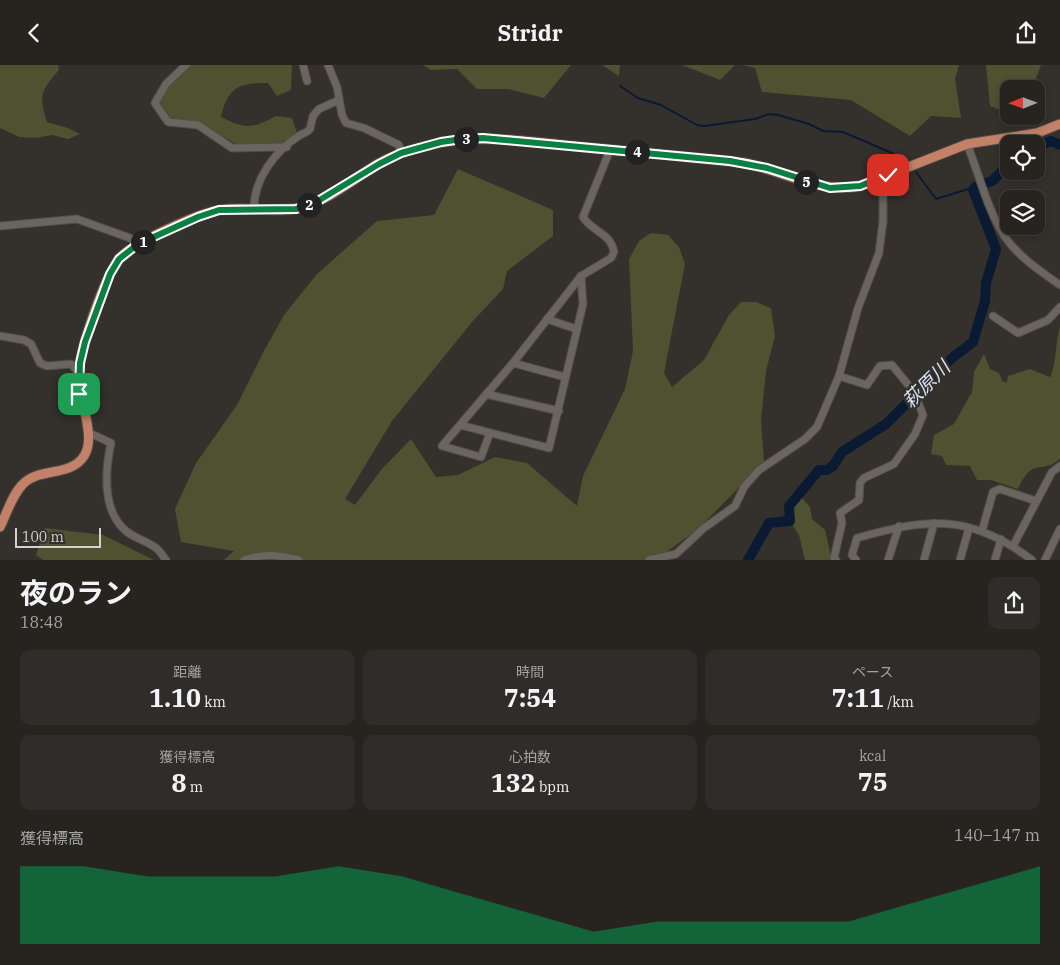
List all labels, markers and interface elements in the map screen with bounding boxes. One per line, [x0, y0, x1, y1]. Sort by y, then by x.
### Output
text: Stridr [497, 18, 563, 47]
icon: back [20, 19, 48, 47]
icon: share [1012, 19, 1040, 47]
north arrow [1000, 80, 1045, 125]
map controls [1000, 80, 1045, 235]
pin: 3 [454, 127, 478, 151]
text: 3 [462, 130, 471, 148]
button: locate [1000, 135, 1045, 180]
pin: 4 [624, 139, 650, 165]
text: 4 [633, 143, 642, 161]
pin [867, 154, 909, 196]
icon: check [874, 161, 902, 189]
pin: 5 [794, 169, 818, 195]
text: 5 [802, 173, 811, 191]
button: layers [1000, 190, 1045, 235]
pin: 2 [296, 193, 322, 217]
text: 2 [305, 196, 314, 214]
pin: 1 [130, 229, 156, 255]
text: 1 [139, 233, 148, 251]
water label: 萩原川 [897, 354, 956, 413]
pin [58, 373, 100, 415]
icon: arrive [65, 380, 93, 408]
scale bar [15, 525, 101, 548]
text: 100 m [22, 528, 64, 546]
text: 夜のラン [20, 574, 132, 611]
button: share [988, 577, 1040, 629]
text: 18:48 [20, 612, 63, 632]
text: 距離 [173, 663, 201, 681]
text: 時間 [516, 663, 544, 681]
text: ペース [852, 663, 893, 681]
text: 1.10 [149, 681, 201, 714]
text: 7:54 [504, 681, 556, 714]
text: 7:11 [831, 681, 884, 714]
text: km [201, 693, 226, 711]
text: /km [884, 693, 914, 711]
text: kcal [859, 747, 886, 765]
text: 獲得標高 [159, 748, 215, 766]
text: 心拍数 [509, 748, 551, 766]
text: 75 [858, 765, 888, 798]
text: 8 [172, 766, 187, 799]
text: 132 [491, 766, 536, 799]
text: m [187, 778, 203, 796]
text: bpm [536, 778, 569, 796]
text: 140–147 m [954, 825, 1040, 845]
text: 獲得標高 [20, 828, 84, 848]

